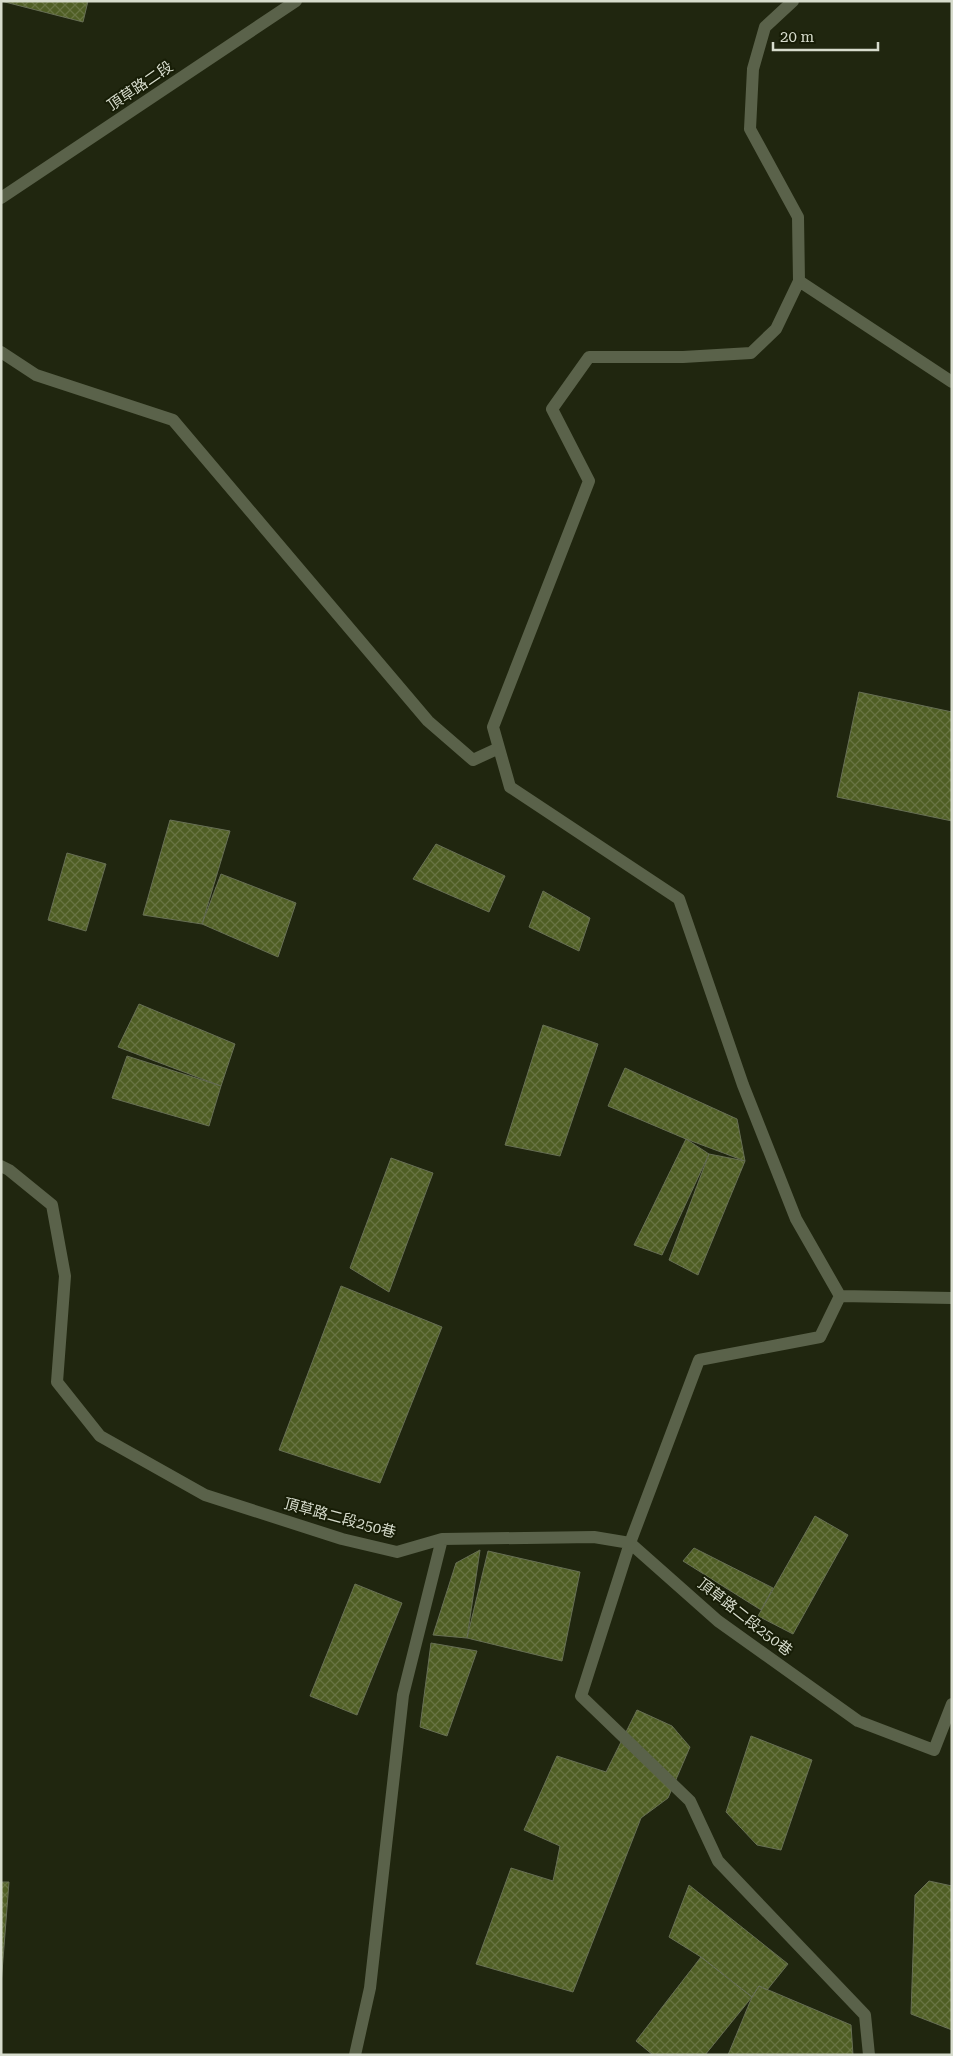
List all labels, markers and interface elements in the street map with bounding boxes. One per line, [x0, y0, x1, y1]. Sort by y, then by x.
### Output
scale bar [773, 20, 878, 52]
text: 20 m [780, 28, 815, 46]
street label: 頂草路二段 [104, 58, 176, 114]
street label: 頂草路二段250巷 [282, 1494, 398, 1542]
street label: 頂草路二段250巷 [694, 1574, 796, 1660]

